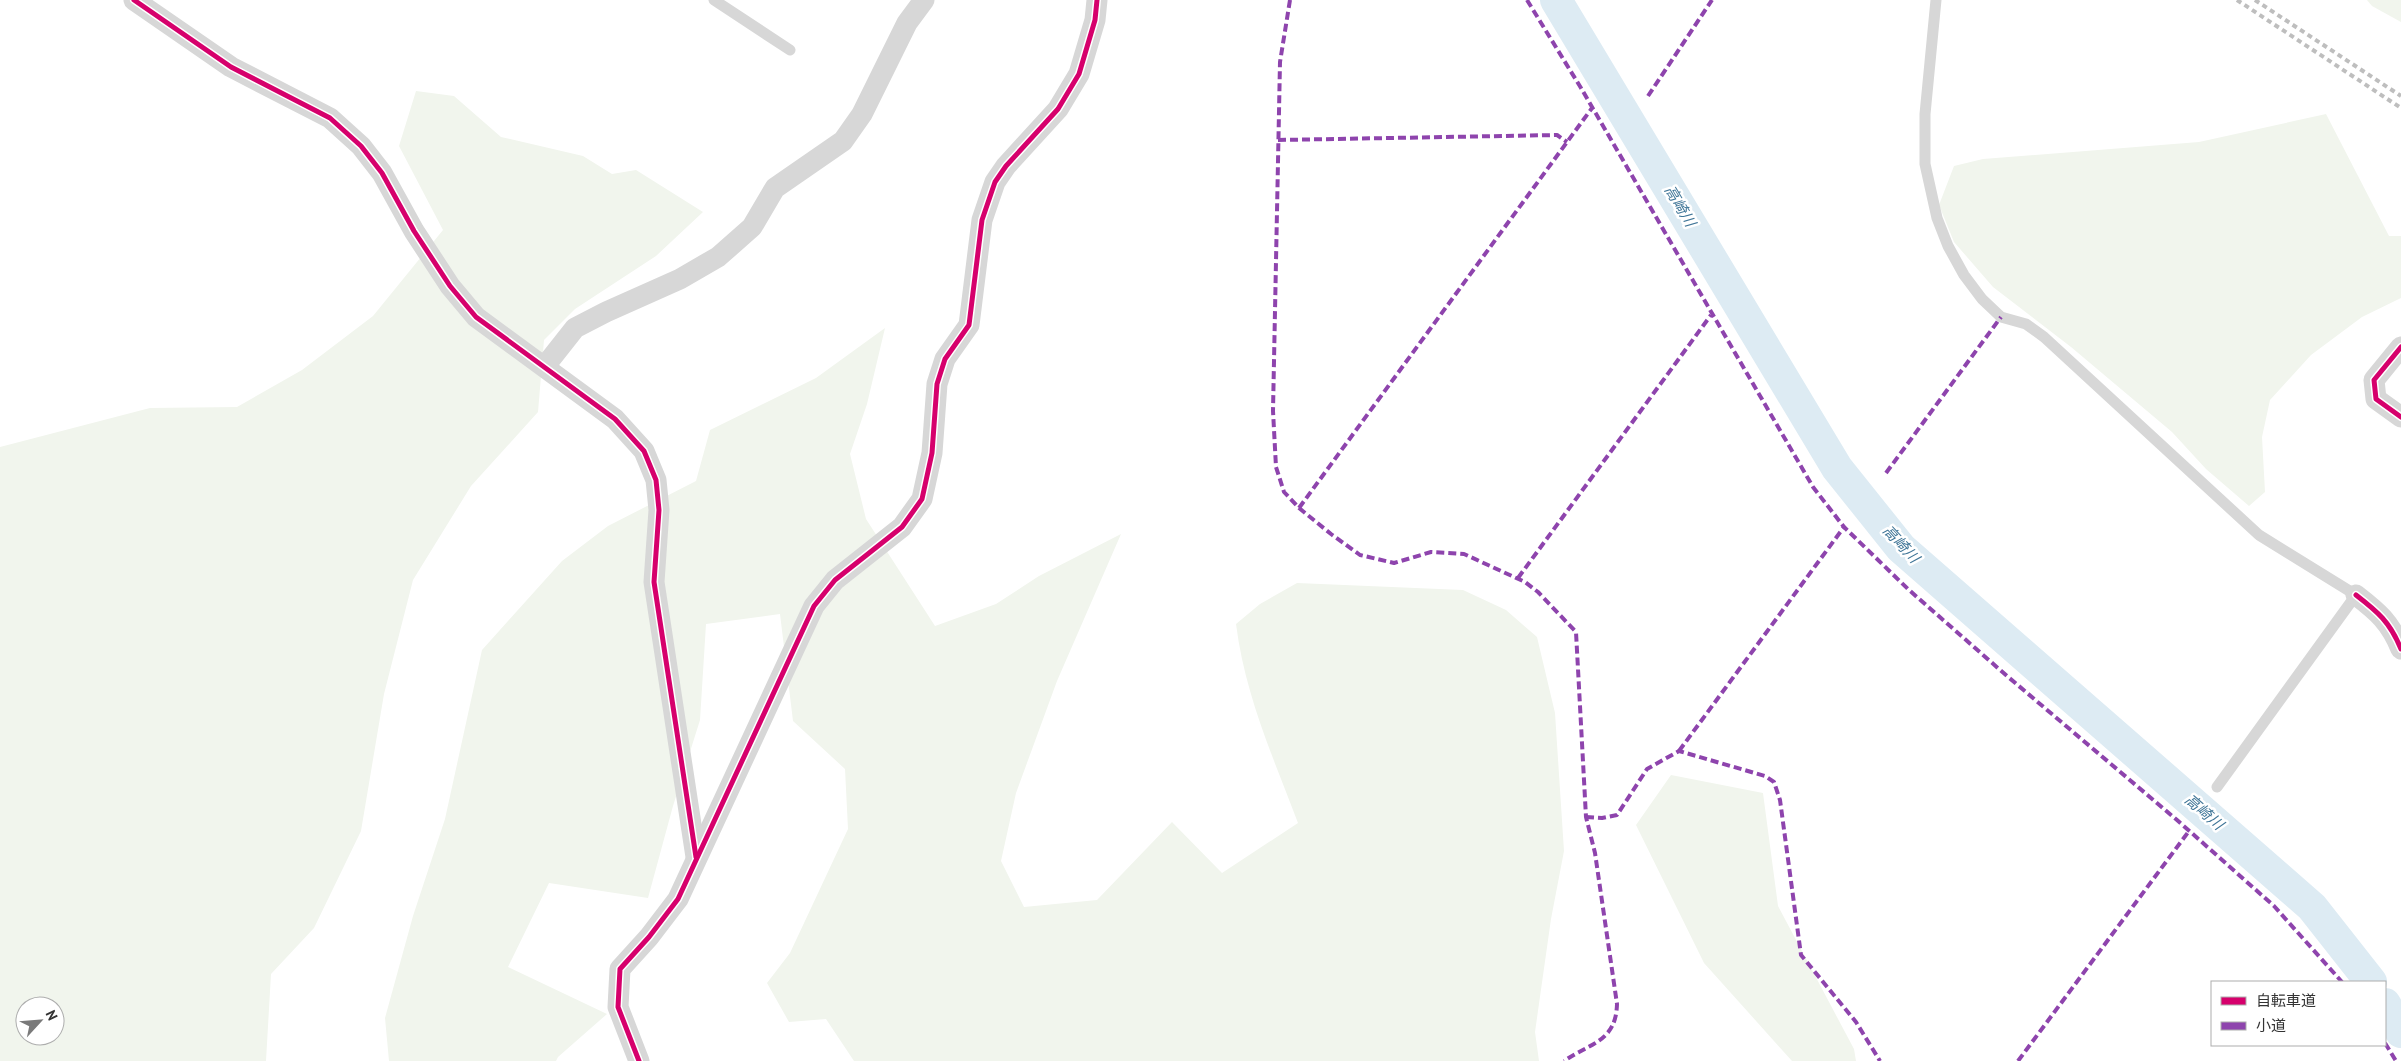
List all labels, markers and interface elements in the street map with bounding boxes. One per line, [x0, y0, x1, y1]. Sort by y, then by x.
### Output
water label: 高崎川 [1661, 182, 1701, 232]
water label: 高崎川 [1879, 521, 1925, 568]
water label: 高崎川 [2181, 790, 2229, 835]
legend [2211, 981, 2386, 1046]
text: 自転車道 [2256, 991, 2316, 1010]
north arrow [15, 996, 65, 1046]
text: N [42, 1007, 62, 1023]
text: 小道 [2256, 1016, 2286, 1035]

